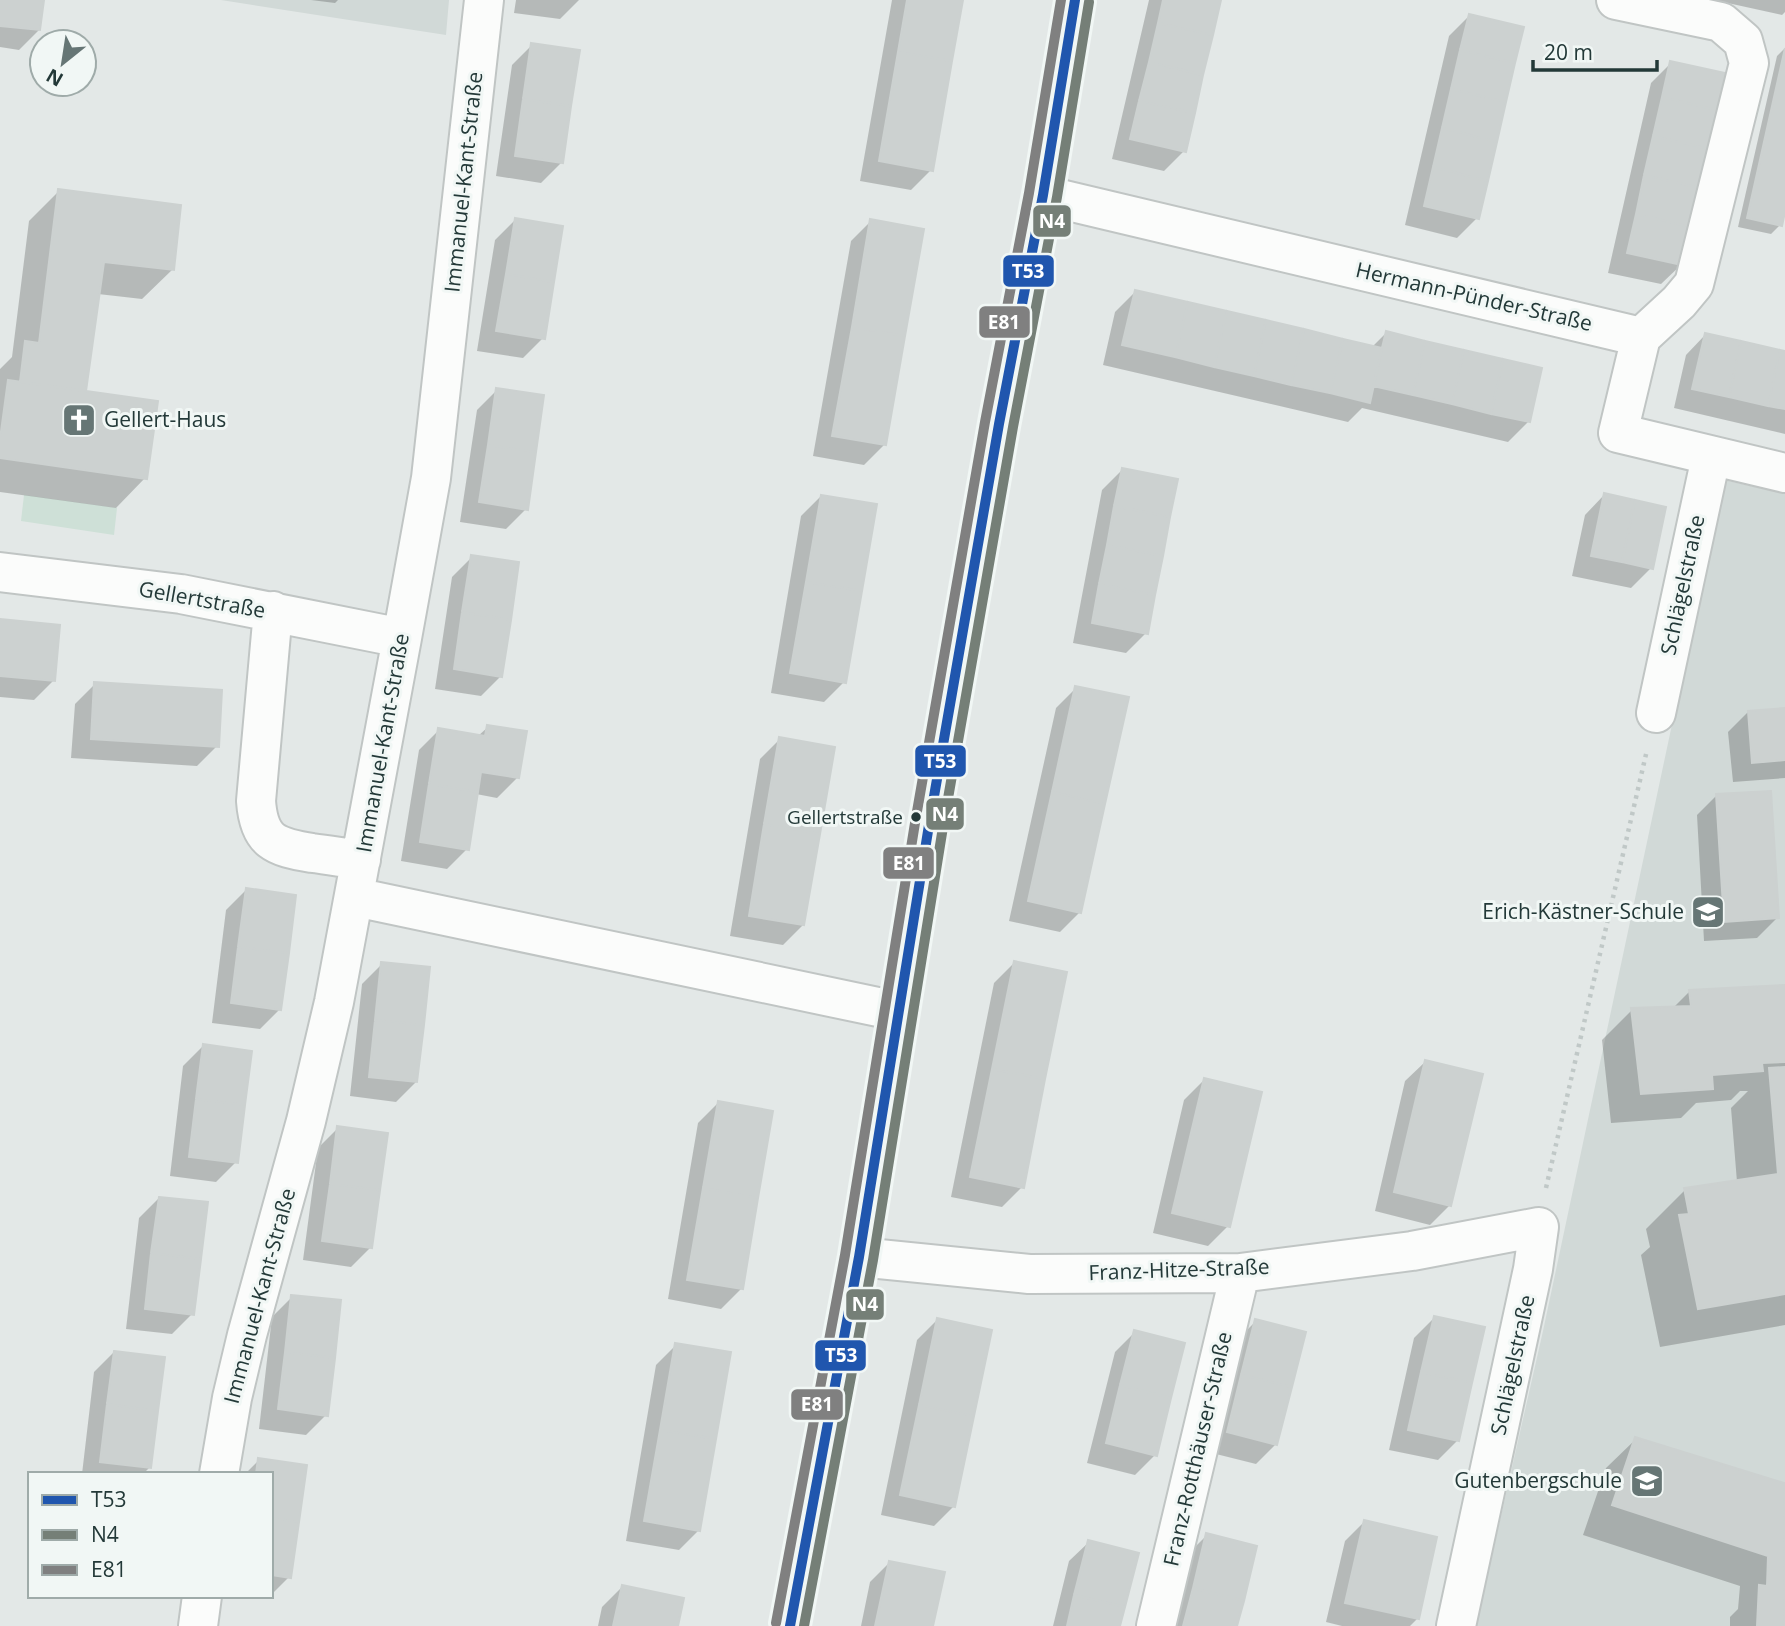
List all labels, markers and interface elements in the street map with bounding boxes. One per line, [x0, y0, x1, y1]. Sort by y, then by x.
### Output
north arrow [28, 28, 98, 98]
scale bar [1533, 28, 1657, 72]
text: 20 m [1544, 38, 1593, 66]
text: N [41, 63, 68, 93]
street label: Immanuel-Kant-Straße [437, 70, 489, 294]
line badge: N4 [1032, 204, 1072, 238]
text: N4 [1039, 208, 1065, 234]
line badge: T53 [1002, 254, 1055, 288]
street label: Hermann-Pünder-Straße [1353, 255, 1595, 337]
text: T53 [1012, 258, 1044, 284]
line badge: E81 [978, 305, 1031, 339]
text: E81 [988, 309, 1020, 335]
church icon: Gellert-Haus [60, 401, 98, 439]
place label: Gellert-Haus [104, 405, 226, 433]
street label: Schlägelstraße [1654, 512, 1711, 657]
street label: Gellertstraße [137, 574, 268, 624]
street label: Immanuel-Kant-Straße [349, 631, 415, 854]
line badge: T53 [914, 744, 967, 778]
text: T53 [924, 748, 956, 774]
line badge: N4 [925, 797, 965, 831]
text: N4 [932, 801, 958, 827]
place label: Gellertstraße [787, 804, 903, 830]
marker: Gellertstraße [909, 810, 923, 824]
line badge: E81 [882, 846, 935, 880]
text: E81 [893, 850, 925, 876]
school or university icon: Erich-Kästner-Schule [1689, 893, 1727, 931]
place label: Erich-Kästner-Schule [1482, 897, 1684, 925]
street label: Immanuel-Kant-Straße [217, 1185, 301, 1406]
street label: Franz-Hitze-Straße [1088, 1252, 1270, 1286]
line badge: N4 [845, 1288, 885, 1321]
text: N4 [852, 1291, 878, 1317]
street label: Schlägelstraße [1484, 1292, 1541, 1437]
street label: Franz-Rotthäuser-Straße [1156, 1329, 1238, 1569]
line badge: T53 [814, 1339, 867, 1372]
text: T53 [825, 1342, 857, 1368]
line badge: E81 [790, 1388, 844, 1421]
text: E81 [801, 1391, 833, 1417]
school or university icon: Gutenbergschule [1628, 1462, 1666, 1500]
place label: Gutenbergschule [1454, 1466, 1622, 1494]
legend [28, 1472, 273, 1598]
text: T53 [91, 1485, 127, 1513]
text: N4 [91, 1520, 119, 1548]
text: E81 [91, 1555, 127, 1583]

